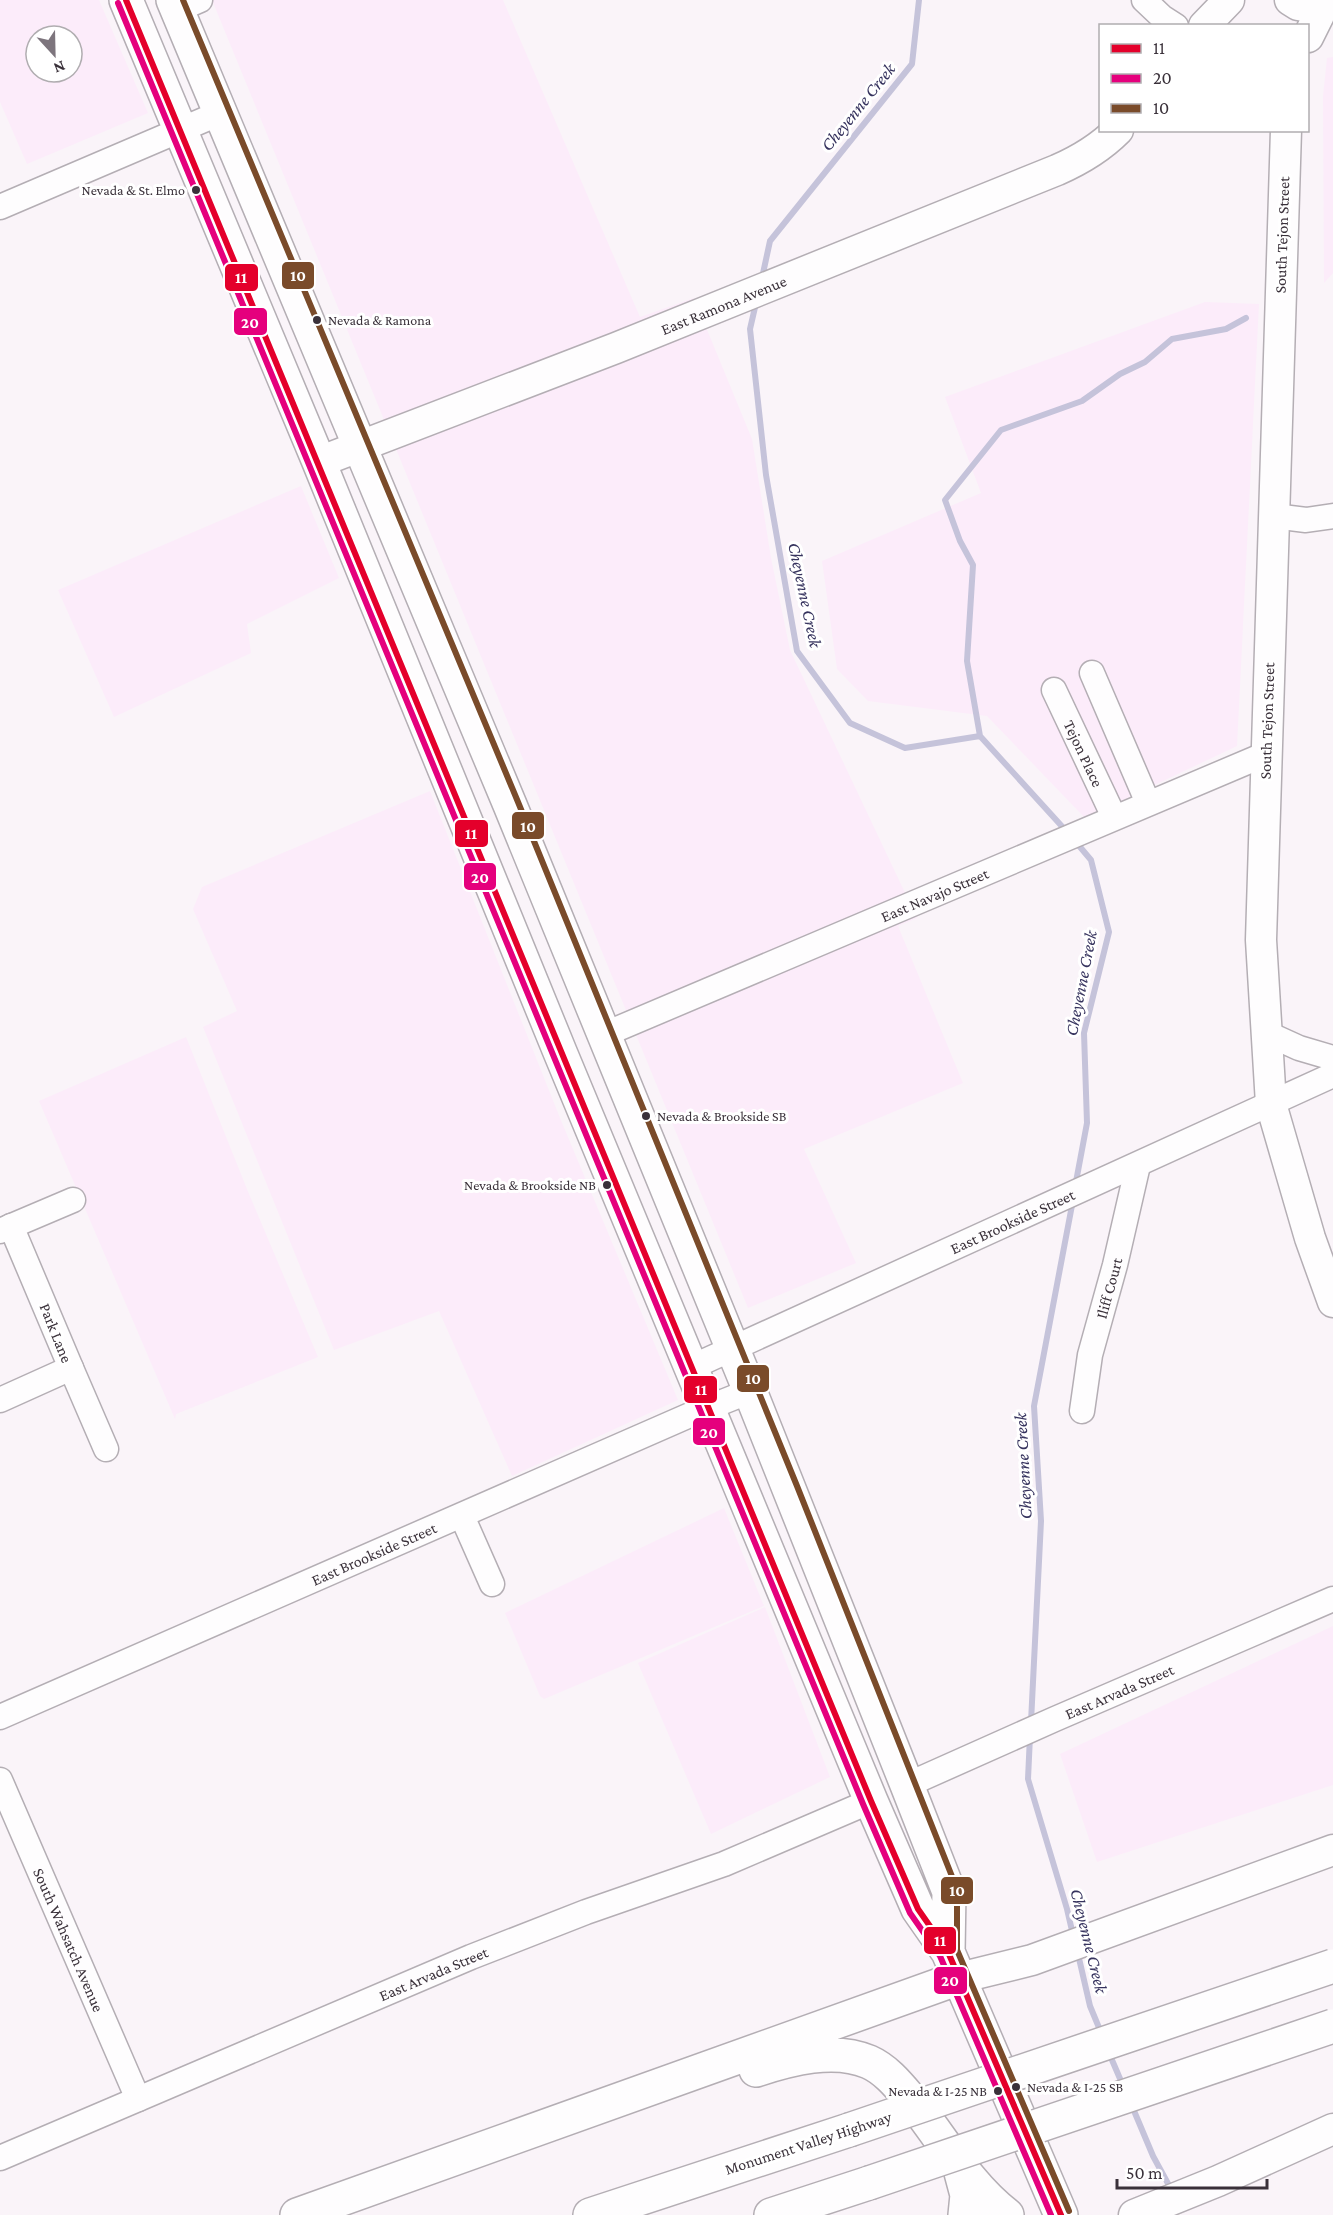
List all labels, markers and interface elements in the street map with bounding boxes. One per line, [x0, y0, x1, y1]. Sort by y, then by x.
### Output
north arrow [24, 24, 84, 84]
legend [1099, 24, 1309, 132]
text: 11 [1153, 38, 1165, 58]
text: N [51, 58, 68, 77]
water label: Cheyenne Creek [817, 58, 900, 155]
text: 20 [1153, 68, 1172, 88]
text: 10 [1153, 98, 1169, 118]
street label: South Tejon Street [1271, 176, 1294, 294]
place label: Nevada & St. Elmo [82, 182, 185, 198]
marker: Nevada & St. Elmo [190, 184, 202, 196]
line badge: 10 [281, 261, 315, 290]
line badge: 11 [224, 263, 259, 292]
text: 10 [290, 267, 306, 284]
text: 11 [235, 269, 247, 286]
street label: East Ramona Avenue [658, 272, 789, 338]
line badge: 20 [233, 307, 268, 336]
place label: Nevada & Ramona [328, 312, 432, 328]
text: 20 [241, 314, 259, 331]
marker: Nevada & Ramona [311, 314, 323, 326]
water label: Cheyenne Creek [784, 541, 826, 650]
street label: South Tejon Street [1256, 662, 1279, 780]
street label: Tejon Place [1061, 717, 1107, 789]
line badge: 10 [511, 811, 545, 840]
text: 10 [520, 818, 536, 835]
line badge: 11 [454, 819, 489, 848]
text: 11 [465, 825, 477, 842]
line badge: 20 [463, 862, 497, 891]
street label: East Navajo Street [878, 864, 992, 925]
text: 20 [471, 869, 489, 886]
water label: Cheyenne Creek [1061, 927, 1101, 1037]
place label: Nevada & Brookside SB [657, 1108, 787, 1124]
marker: Nevada & Brookside SB [640, 1110, 652, 1122]
place label: Nevada & Brookside NB [464, 1177, 596, 1193]
marker: Nevada & Brookside NB [601, 1179, 613, 1191]
street label: East Brookside Street [948, 1185, 1078, 1257]
street label: Iliff Court [1092, 1255, 1125, 1320]
street label: Park Lane [36, 1301, 76, 1365]
line badge: 10 [736, 1364, 770, 1393]
text: 10 [745, 1370, 761, 1387]
line badge: 11 [683, 1375, 718, 1404]
text: 11 [695, 1381, 707, 1398]
water label: Cheyenne Creek [1010, 1411, 1036, 1520]
line badge: 20 [692, 1417, 726, 1446]
text: 20 [700, 1424, 718, 1441]
street label: East Brookside Street [309, 1518, 439, 1588]
street label: East Arvada Street [1062, 1660, 1177, 1722]
street label: South Wahsatch Avenue [31, 1865, 108, 2014]
line badge: 10 [940, 1876, 974, 1905]
text: 10 [949, 1882, 965, 1899]
water label: Cheyenne Creek [1066, 1887, 1112, 1996]
line badge: 11 [923, 1926, 957, 1955]
text: 11 [934, 1932, 946, 1949]
street label: East Arvada Street [376, 1943, 491, 2004]
line badge: 20 [933, 1966, 968, 1995]
text: 20 [941, 1972, 959, 1989]
place label: Nevada & I-25 SB [1027, 2079, 1124, 2095]
marker: Nevada & I-25 SB [1010, 2081, 1022, 2093]
place label: Nevada & I-25 NB [888, 2083, 987, 2099]
marker: Nevada & I-25 NB [992, 2085, 1004, 2097]
street label: Monument Valley Highway [723, 2108, 894, 2179]
scale bar [1117, 2152, 1267, 2190]
text: 50 m [1126, 2163, 1163, 2183]

